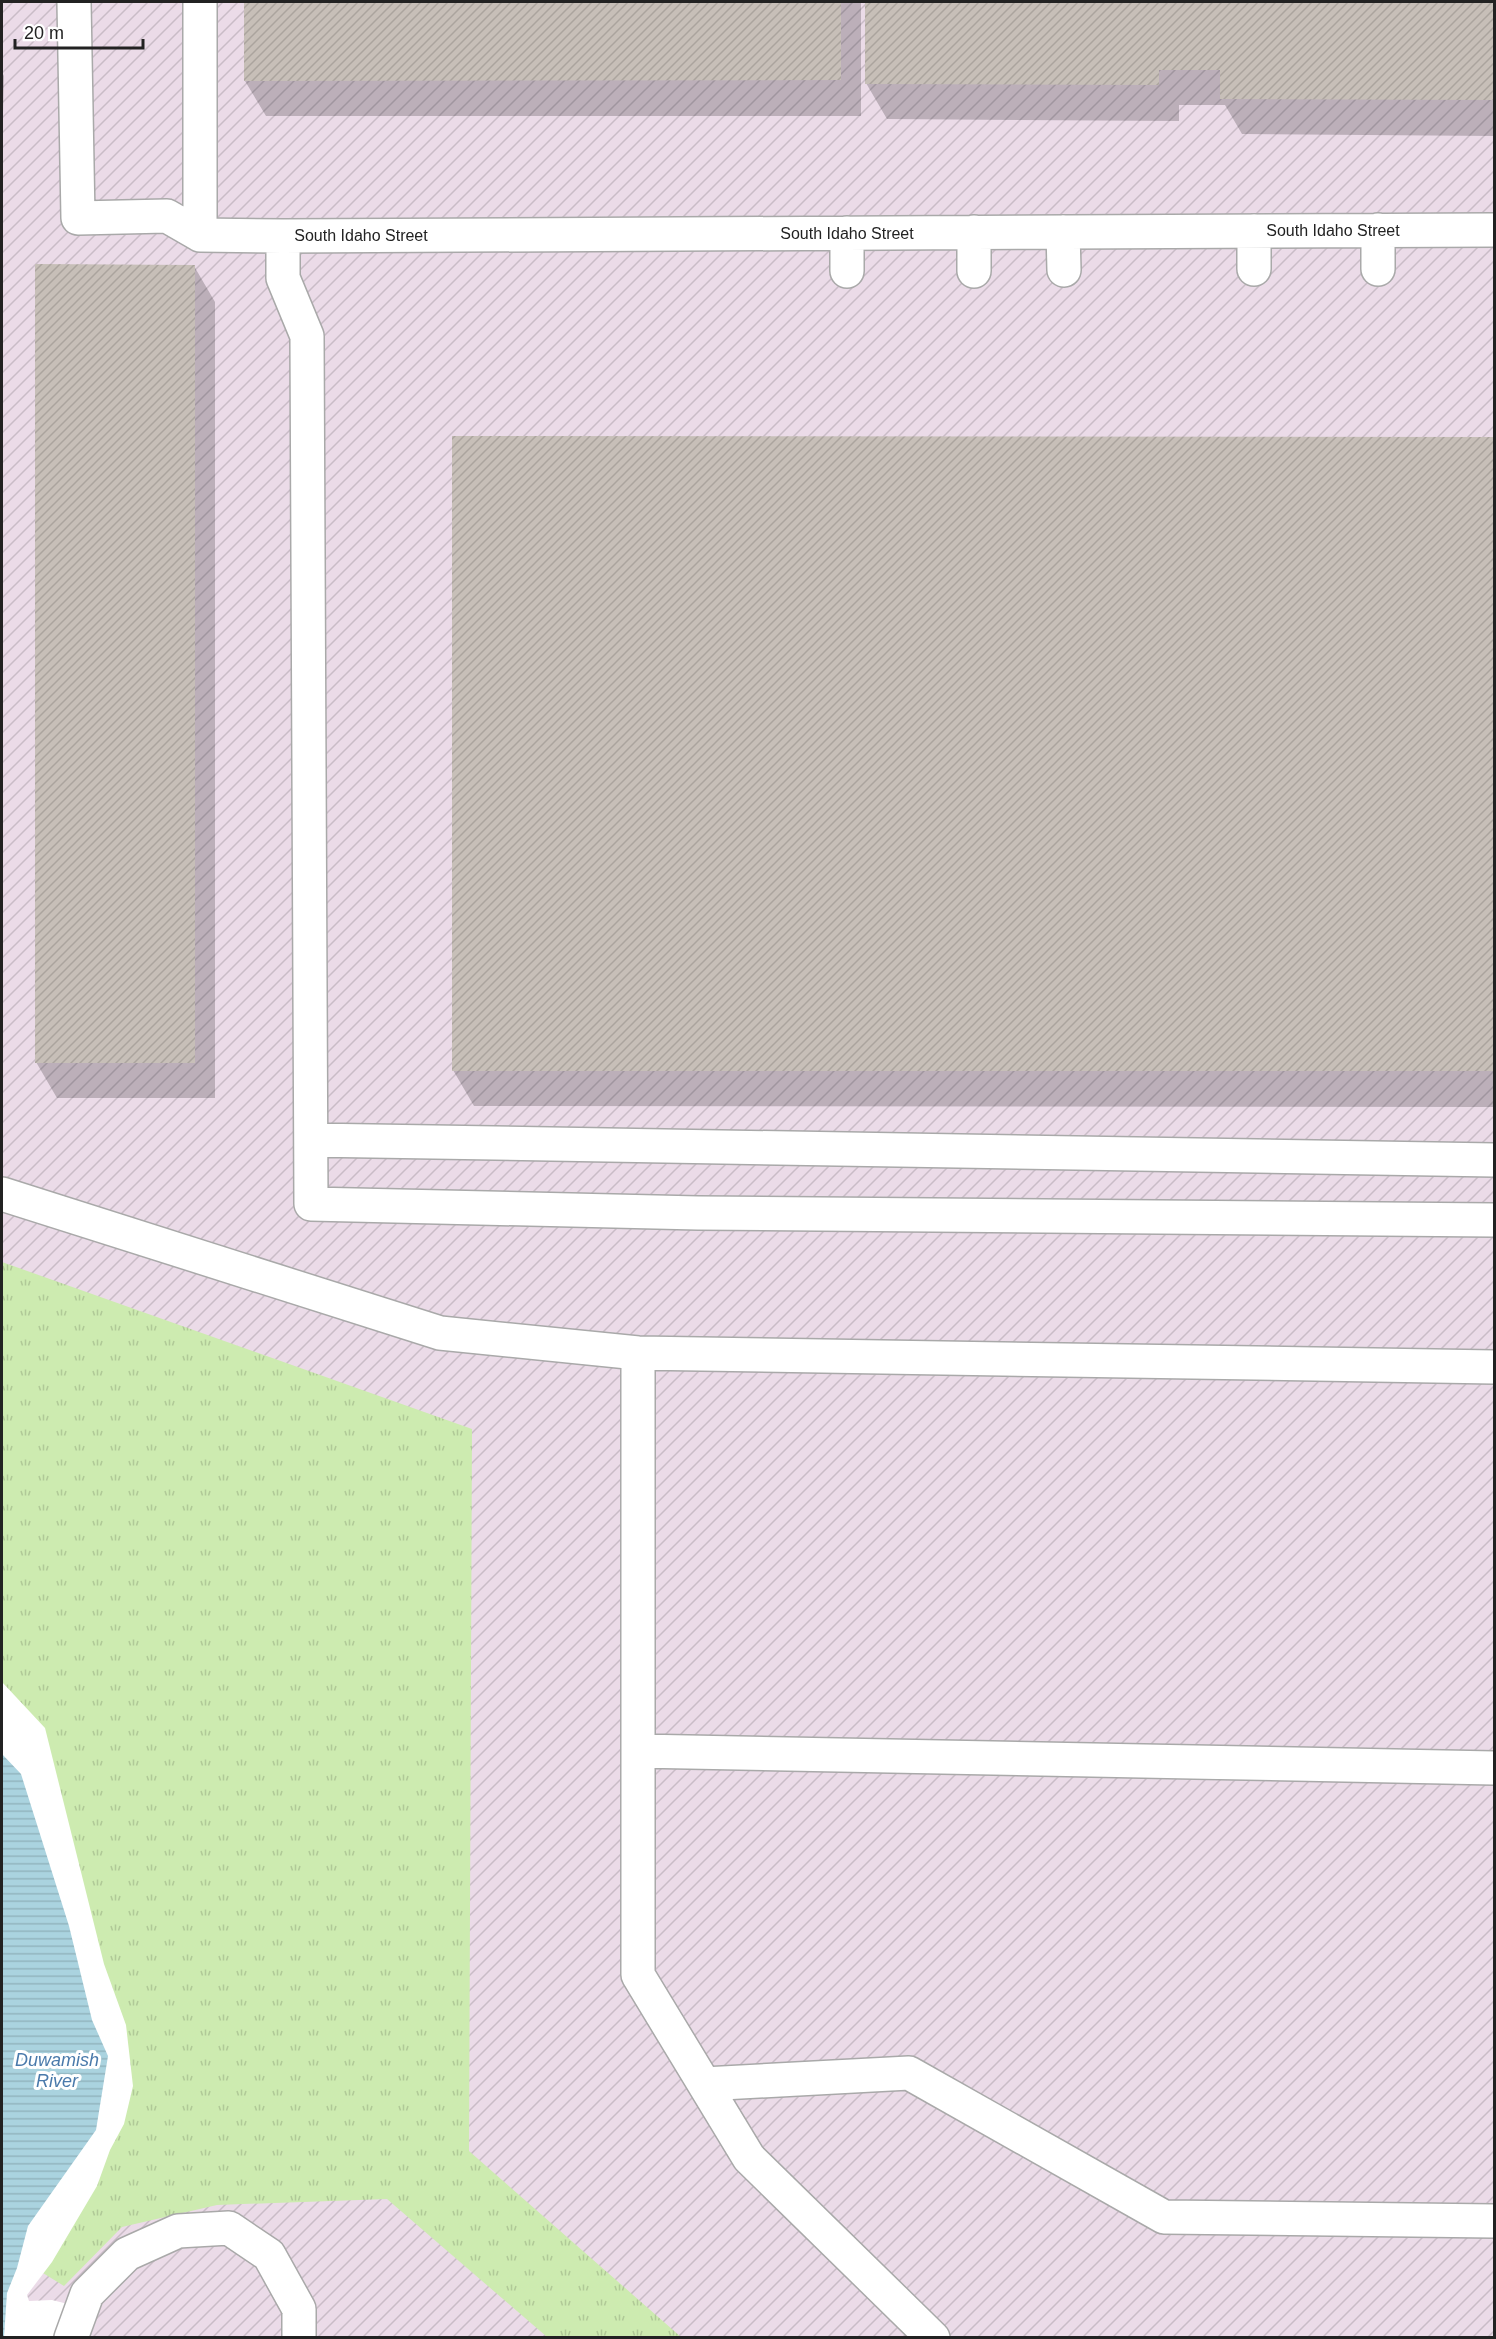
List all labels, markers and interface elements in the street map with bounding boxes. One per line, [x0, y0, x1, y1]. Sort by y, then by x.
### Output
scale bar [15, 12, 142, 50]
text: 20 m [24, 23, 64, 43]
street label: South Idaho Street [1266, 222, 1400, 239]
street label: South Idaho Street [780, 225, 914, 242]
street label: South Idaho Street [294, 227, 428, 244]
water label: Duwamish River [15, 2050, 99, 2091]

